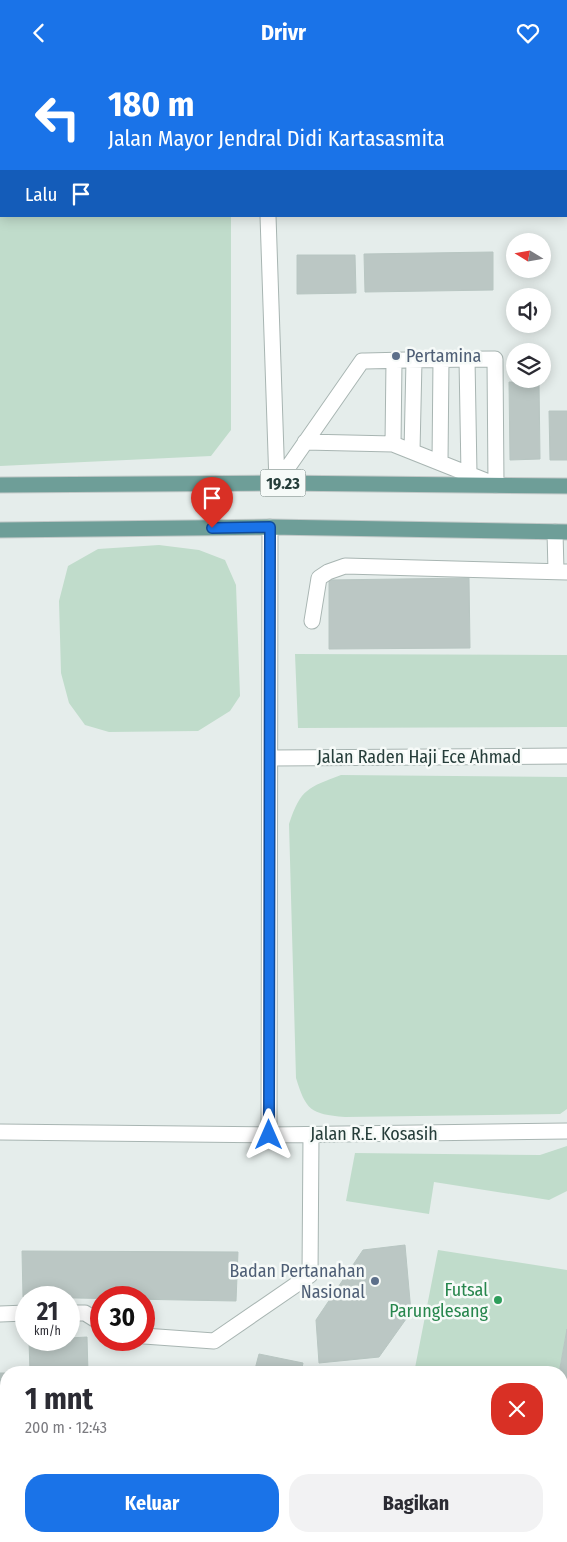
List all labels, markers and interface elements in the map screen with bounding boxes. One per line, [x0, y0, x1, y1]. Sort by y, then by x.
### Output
icon: back [25, 19, 53, 47]
text: Drivr [261, 19, 306, 46]
icon: heart [514, 19, 542, 47]
text: 180 m [108, 83, 194, 125]
icon: left [25, 85, 90, 150]
text: Jalan Mayor Jendral Didi Kartasasmita [108, 125, 445, 152]
icon: arrive [67, 180, 95, 208]
text: Lalu [25, 183, 57, 206]
north arrow [506, 233, 551, 277]
map controls [506, 233, 551, 388]
button: sound [506, 288, 551, 333]
button: layers [506, 343, 551, 388]
place label: Pertamina [406, 345, 481, 367]
marker: Pertamina [390, 350, 402, 362]
road number: 19.23 [260, 469, 306, 497]
pin [191, 477, 233, 528]
icon: arrive [198, 484, 226, 512]
street label: Jalan Raden Haji Ece Ahmad [317, 746, 521, 768]
position arrow [242, 1108, 294, 1160]
street label: Jalan R.E. Kosasih [310, 1123, 438, 1145]
place label: Badan Pertanahan Nasional [229, 1260, 365, 1303]
marker: Badan Pertanahan Nasional [369, 1275, 381, 1287]
place label: Futsal Parunglesang [389, 1279, 489, 1322]
speed limit sign: 30 [90, 1286, 155, 1351]
marker: Futsal Parunglesang [492, 1294, 504, 1306]
text: 21 [37, 1297, 58, 1327]
text: km/h [34, 1324, 61, 1338]
text: 1 mnt [25, 1381, 93, 1417]
button: close [491, 1383, 543, 1435]
text: 200 m · 12:43 [25, 1418, 107, 1437]
button: Keluar [25, 1474, 279, 1532]
button: Bagikan [289, 1474, 543, 1532]

